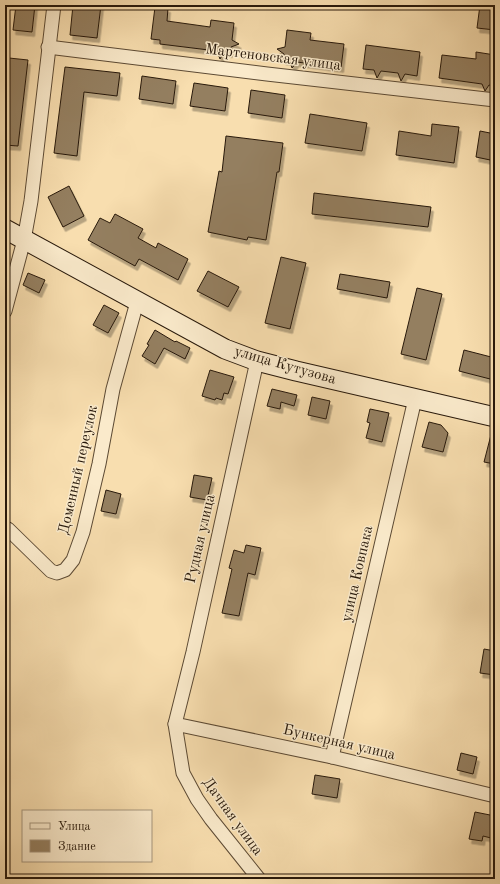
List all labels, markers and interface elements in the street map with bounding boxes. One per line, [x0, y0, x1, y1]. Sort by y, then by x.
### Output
street label: Мартеновская улица [204, 42, 342, 74]
street label: улица Кутузова [232, 344, 338, 388]
street label: Доменный переулок [57, 403, 101, 536]
street label: Рудная улица [183, 492, 219, 585]
street label: улица Ковпака [340, 524, 377, 624]
street label: Бункерная улица [281, 723, 397, 763]
street label: Дачная улица [199, 775, 265, 859]
legend [22, 810, 152, 862]
text: Улица [58, 821, 91, 833]
text: Здание [58, 841, 96, 853]

